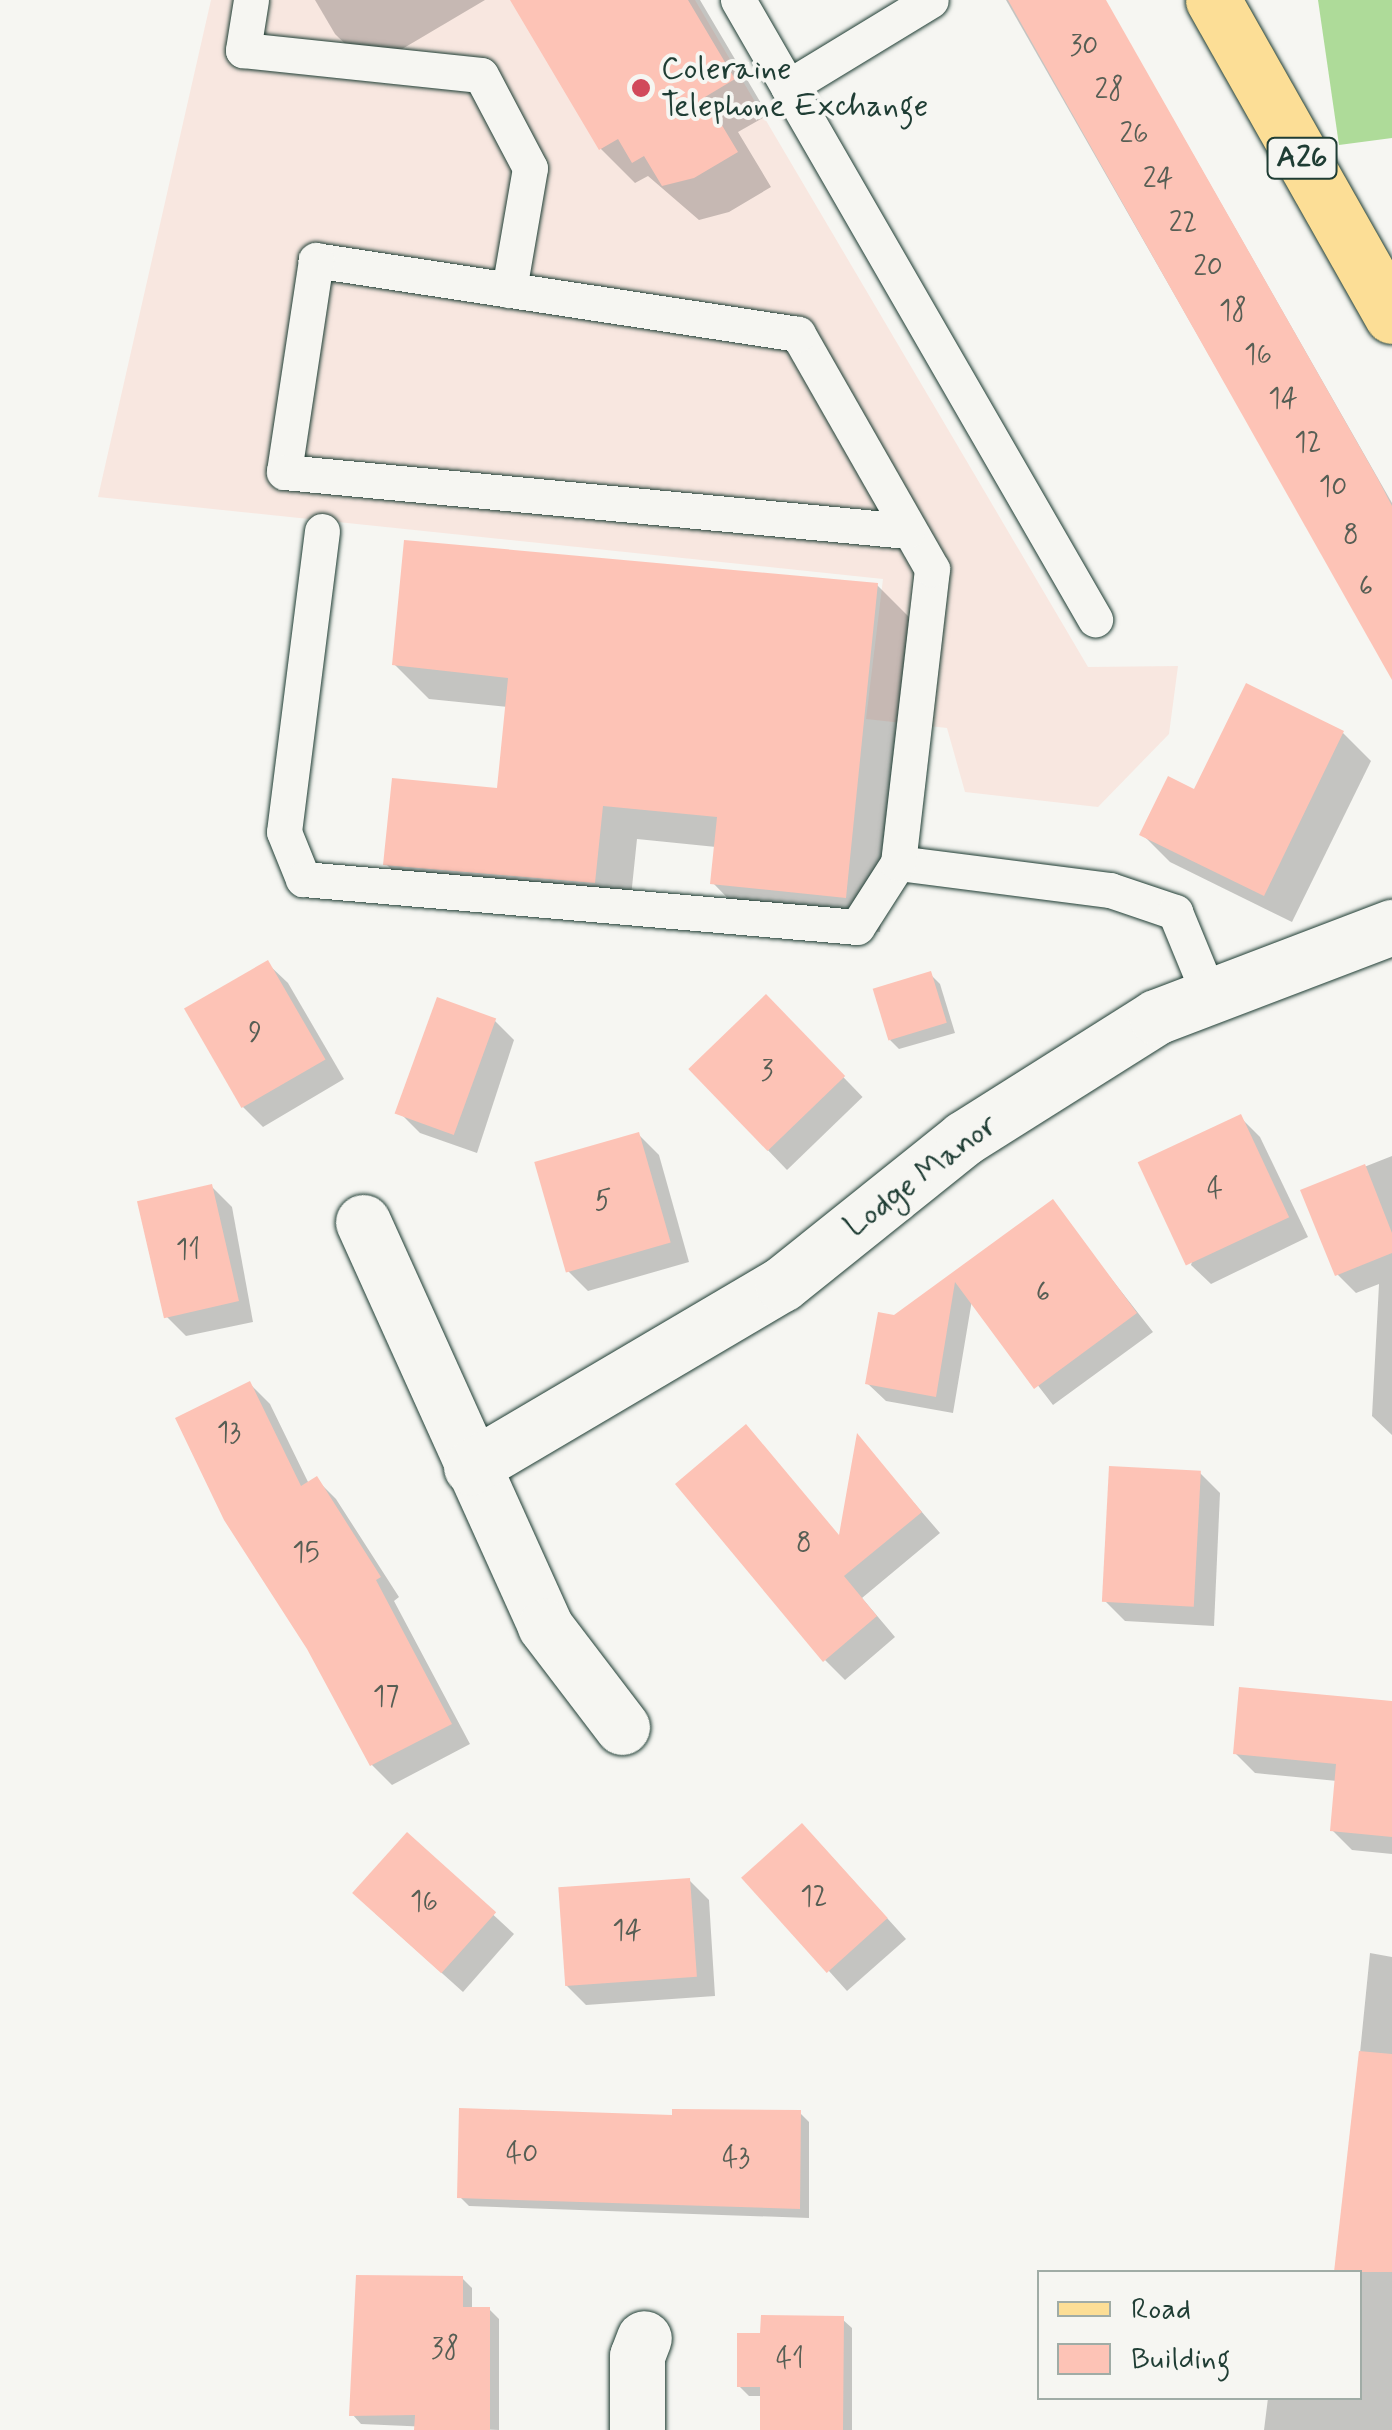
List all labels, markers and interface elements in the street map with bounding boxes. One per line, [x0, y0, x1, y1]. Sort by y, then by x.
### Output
house number: 30 [1070, 30, 1098, 64]
place label: Coleraine Telephone Exchange [661, 51, 924, 126]
house number: 28 [1094, 74, 1124, 108]
marker: Coleraine Telephone Exchange [630, 77, 652, 99]
house number: 26 [1119, 118, 1149, 152]
road number: A26 [1264, 133, 1340, 183]
house number: 24 [1143, 163, 1173, 197]
house number: 22 [1169, 207, 1197, 241]
house number: 20 [1193, 251, 1223, 285]
house number: 18 [1219, 295, 1247, 329]
house number: 16 [1244, 339, 1272, 373]
house number: 14 [1268, 383, 1298, 417]
house number: 12 [1294, 427, 1322, 461]
house number: 10 [1319, 471, 1347, 505]
house number: 8 [1343, 519, 1359, 553]
house number: 6 [1359, 571, 1373, 605]
house number: 9 [248, 1017, 262, 1051]
house number: 3 [761, 1055, 773, 1089]
street label: Lodge Manor [838, 1107, 1004, 1245]
house number: 4 [1207, 1173, 1223, 1207]
house number: 5 [595, 1185, 611, 1219]
house number: 11 [176, 1234, 200, 1268]
house number: 6 [1036, 1277, 1050, 1311]
house number: 13 [217, 1417, 241, 1451]
house number: 8 [796, 1527, 812, 1561]
house number: 15 [292, 1537, 320, 1571]
house number: 17 [373, 1681, 399, 1715]
house number: 12 [800, 1881, 828, 1915]
house number: 16 [410, 1886, 438, 1920]
house number: 14 [612, 1915, 642, 1949]
house number: 40 [506, 2138, 538, 2172]
house number: 43 [722, 2142, 750, 2176]
legend [1037, 2270, 1362, 2400]
text: Road [1131, 2290, 1191, 2329]
house number: 38 [431, 2333, 459, 2367]
text: Building [1131, 2340, 1230, 2379]
house number: 41 [776, 2343, 804, 2377]

